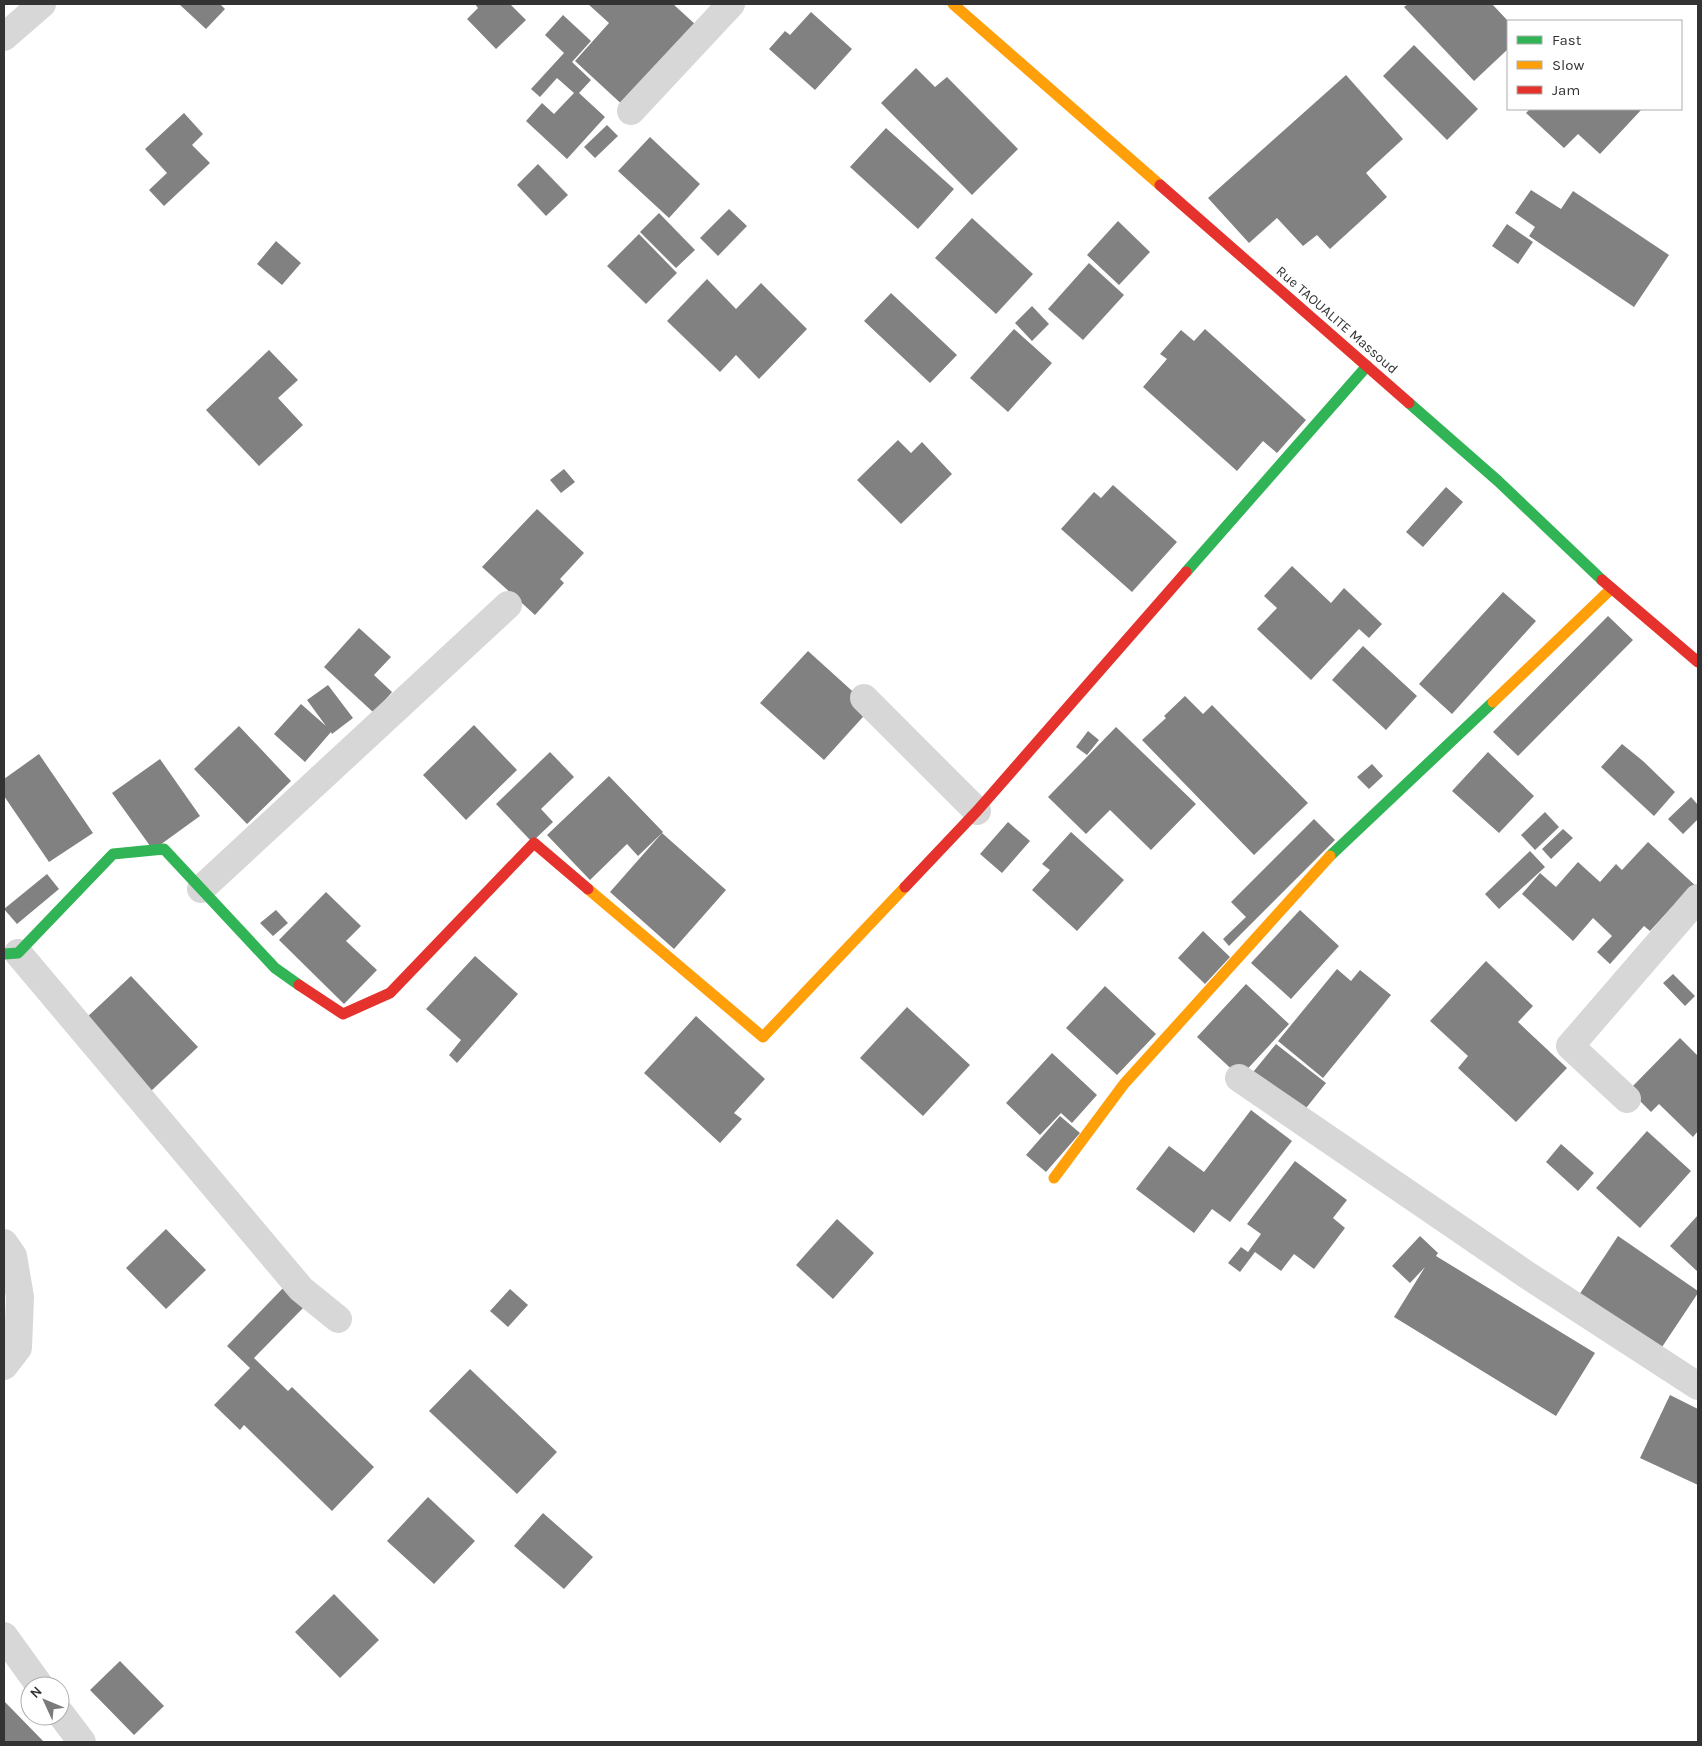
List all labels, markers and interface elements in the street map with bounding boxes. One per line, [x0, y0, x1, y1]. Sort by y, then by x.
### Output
legend [1507, 20, 1682, 110]
text: Fast [1552, 31, 1582, 49]
text: Slow [1552, 56, 1584, 74]
text: Jam [1552, 81, 1580, 99]
street label: Rue TAOUALITE Massoud [1273, 263, 1401, 377]
north arrow [20, 1676, 70, 1726]
text: N [26, 1683, 46, 1702]

